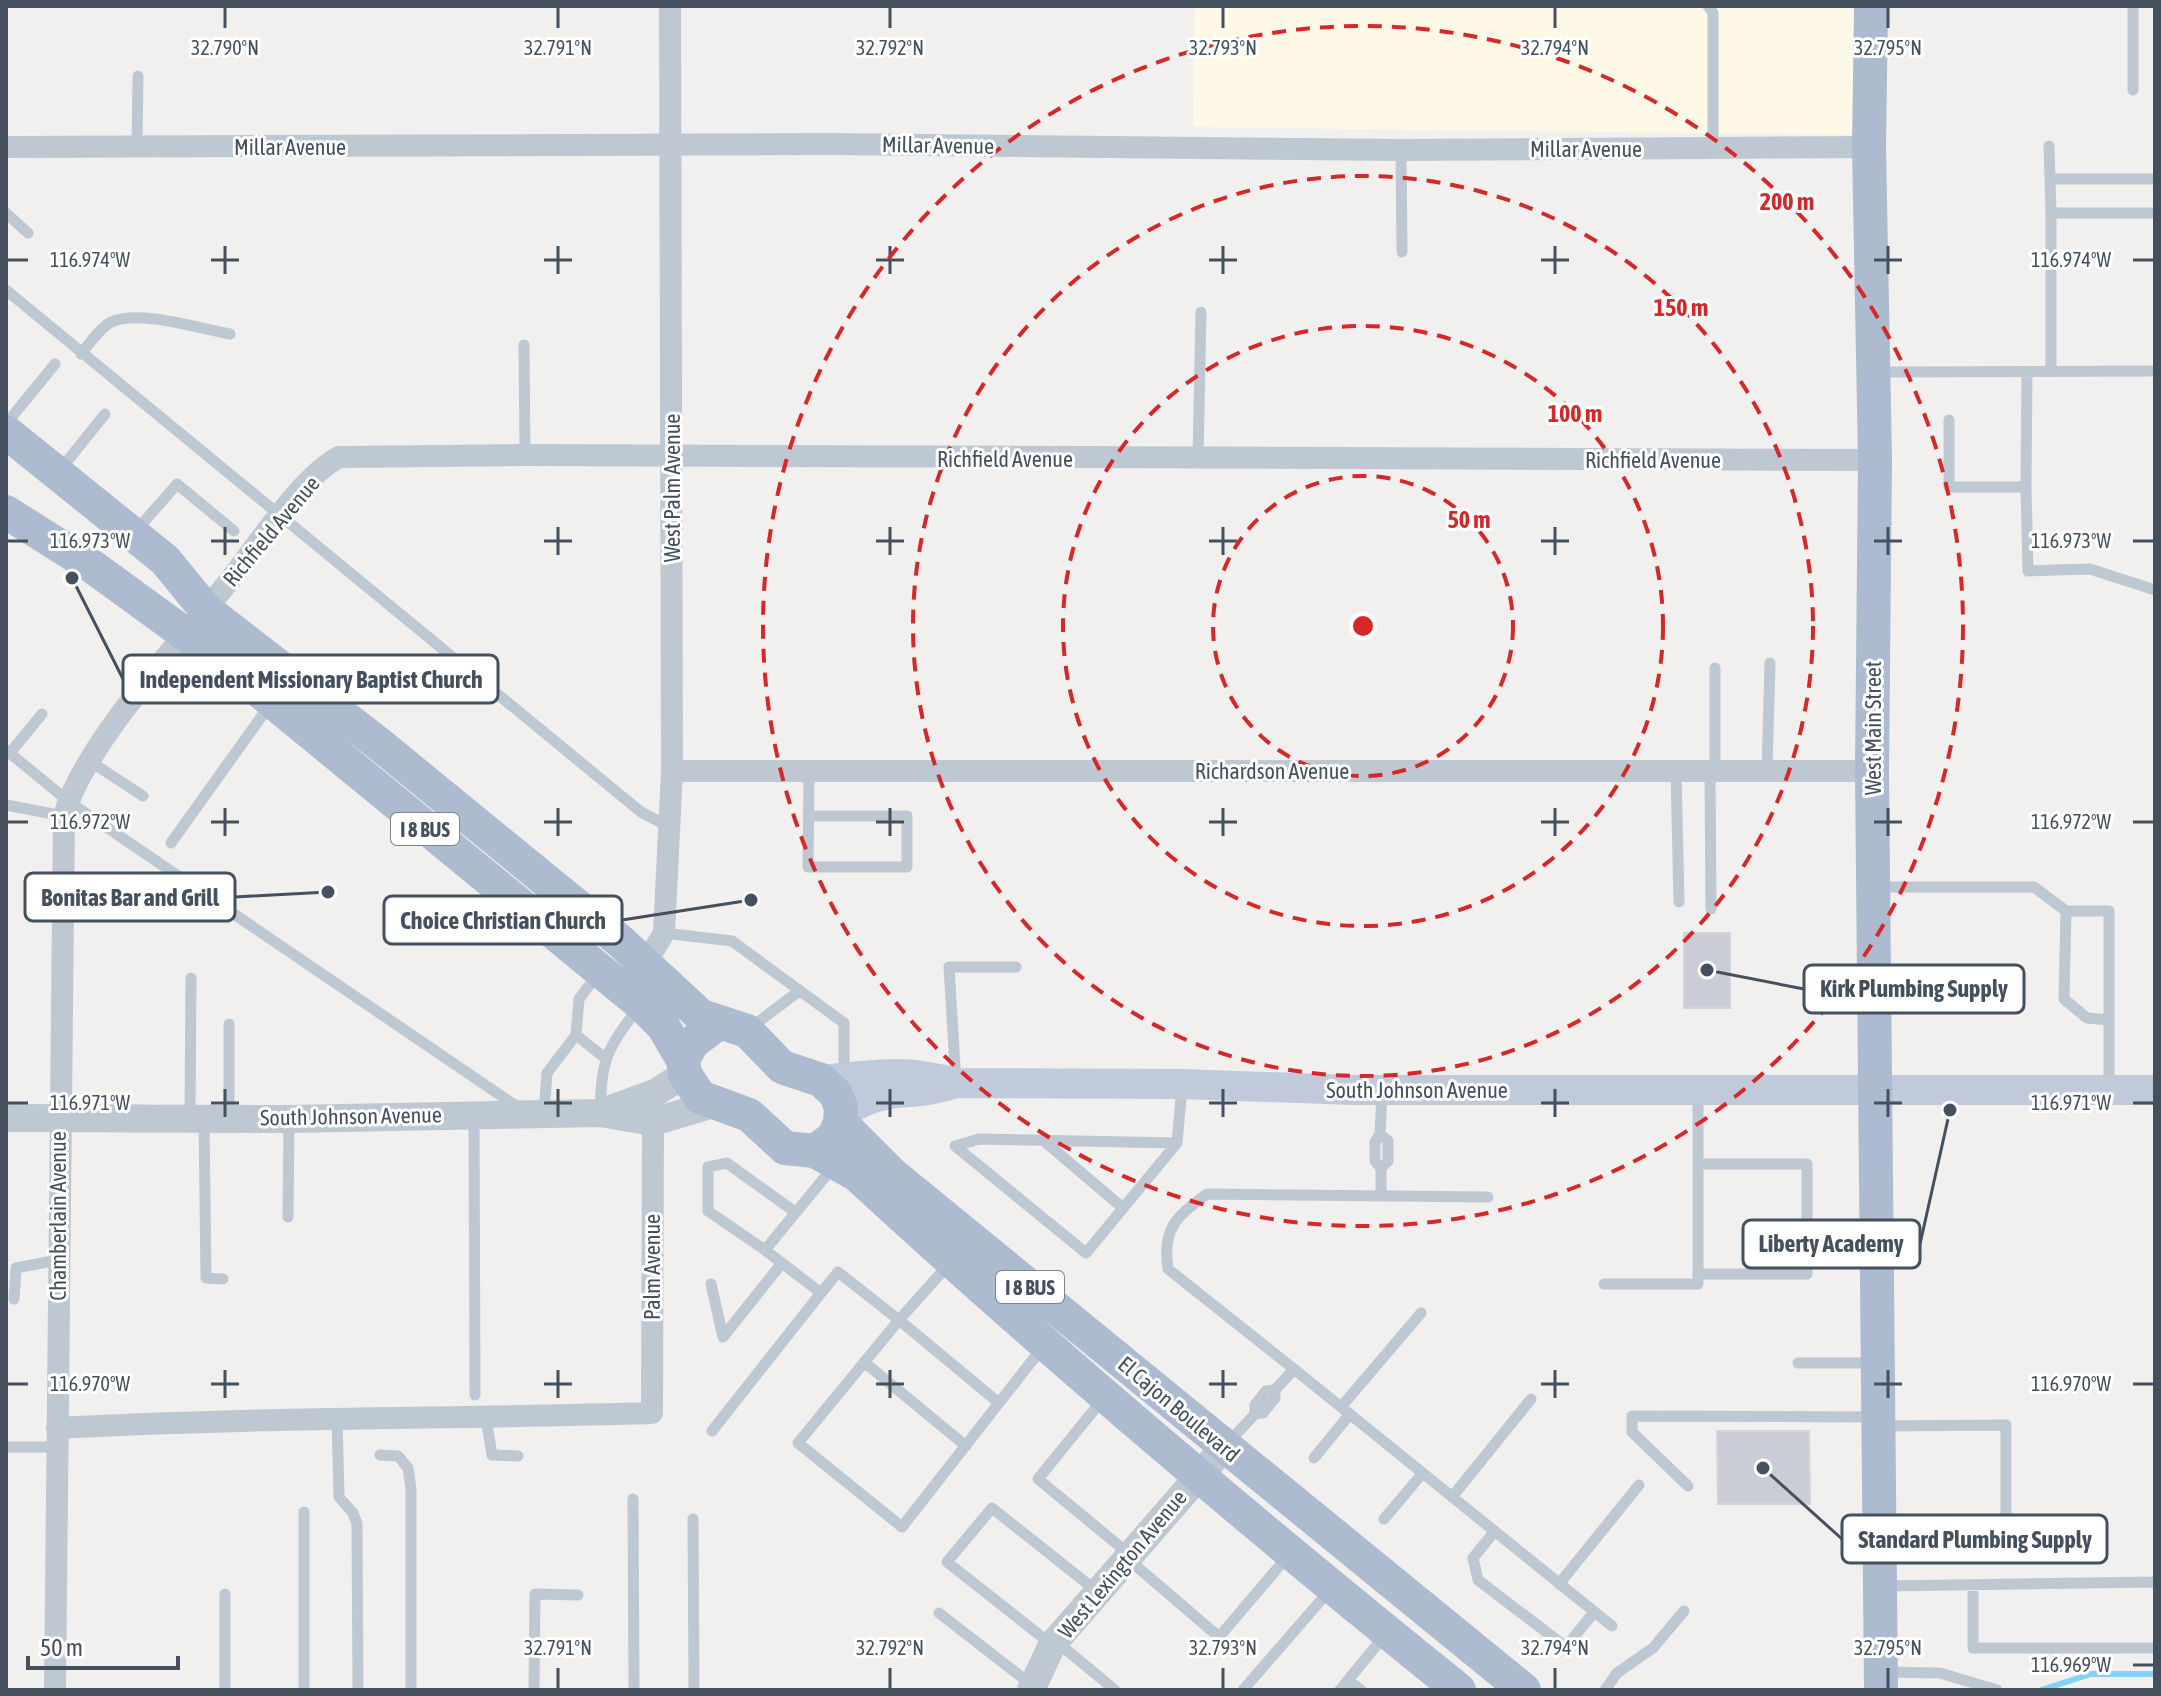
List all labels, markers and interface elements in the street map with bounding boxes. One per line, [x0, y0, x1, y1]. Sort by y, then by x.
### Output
text: 32.790°N [191, 36, 259, 59]
text: 32.791°N [524, 36, 592, 59]
text: 32.792°N [856, 36, 924, 59]
text: 32.793°N [1189, 36, 1257, 59]
text: 32.794°N [1521, 36, 1589, 59]
text: 32.795°N [1854, 36, 1922, 59]
street label: Millar Avenue [882, 131, 994, 159]
street label: Millar Avenue [234, 134, 346, 160]
street label: Millar Avenue [1530, 136, 1642, 162]
text: 200 m [1760, 188, 1814, 215]
text: 116.974°W [50, 248, 130, 271]
text: 116.974°W [2031, 248, 2111, 271]
text: 150 m [1654, 294, 1708, 321]
text: 100 m [1548, 400, 1602, 427]
street label: West Palm Avenue [659, 414, 685, 562]
street label: Richfield Avenue [937, 446, 1073, 472]
street label: Richfield Avenue [1585, 447, 1721, 473]
street label: Richfield Avenue [217, 471, 325, 591]
text: 50 m [1447, 506, 1491, 533]
text: 116.973°W [50, 529, 130, 552]
text: 116.973°W [2031, 529, 2111, 552]
centre of rings [1349, 612, 1377, 640]
callout: Independent Missionary Baptist Church [123, 655, 498, 703]
street label: West Main Street [1860, 661, 1886, 795]
text: Independent Missionary Baptist Church [139, 666, 483, 693]
street label: Richardson Avenue [1195, 758, 1349, 784]
text: 116.972°W [50, 810, 130, 833]
text: 116.972°W [2031, 810, 2111, 833]
road number: I 8 BUS [391, 813, 459, 845]
callout: Bonitas Bar and Grill [25, 873, 235, 921]
text: Bonitas Bar and Grill [41, 884, 220, 911]
callout: Choice Christian Church [384, 896, 622, 944]
text: Choice Christian Church [400, 907, 606, 934]
callout: Kirk Plumbing Supply [1804, 965, 2024, 1013]
text: Kirk Plumbing Supply [1820, 975, 2008, 1002]
street label: South Johnson Avenue [1326, 1077, 1508, 1103]
text: 116.971°W [50, 1091, 130, 1114]
text: 116.971°W [2031, 1091, 2111, 1114]
street label: South Johnson Avenue [260, 1101, 442, 1131]
street label: Chamberlain Avenue [45, 1131, 71, 1301]
street label: Palm Avenue [639, 1214, 665, 1320]
callout: Liberty Academy [1743, 1220, 1920, 1268]
text: Liberty Academy [1758, 1230, 1904, 1257]
road number: I 8 BUS [996, 1271, 1064, 1303]
street label: El Cajon Boulevard [1113, 1351, 1245, 1467]
text: 116.970°W [50, 1372, 130, 1395]
text: 116.970°W [2031, 1372, 2111, 1395]
street label: West Lexington Avenue [1052, 1484, 1192, 1644]
callout: Standard Plumbing Supply [1842, 1515, 2107, 1563]
text: Standard Plumbing Supply [1858, 1526, 2092, 1553]
scale bar [28, 1620, 178, 1670]
text: 50 m [40, 1634, 83, 1661]
text: 32.791°N [524, 1636, 592, 1659]
text: 32.792°N [856, 1636, 924, 1659]
text: 32.793°N [1189, 1636, 1257, 1659]
text: 32.794°N [1521, 1636, 1589, 1659]
text: 32.795°N [1854, 1636, 1922, 1659]
text: 116.969°W [2031, 1653, 2111, 1676]

